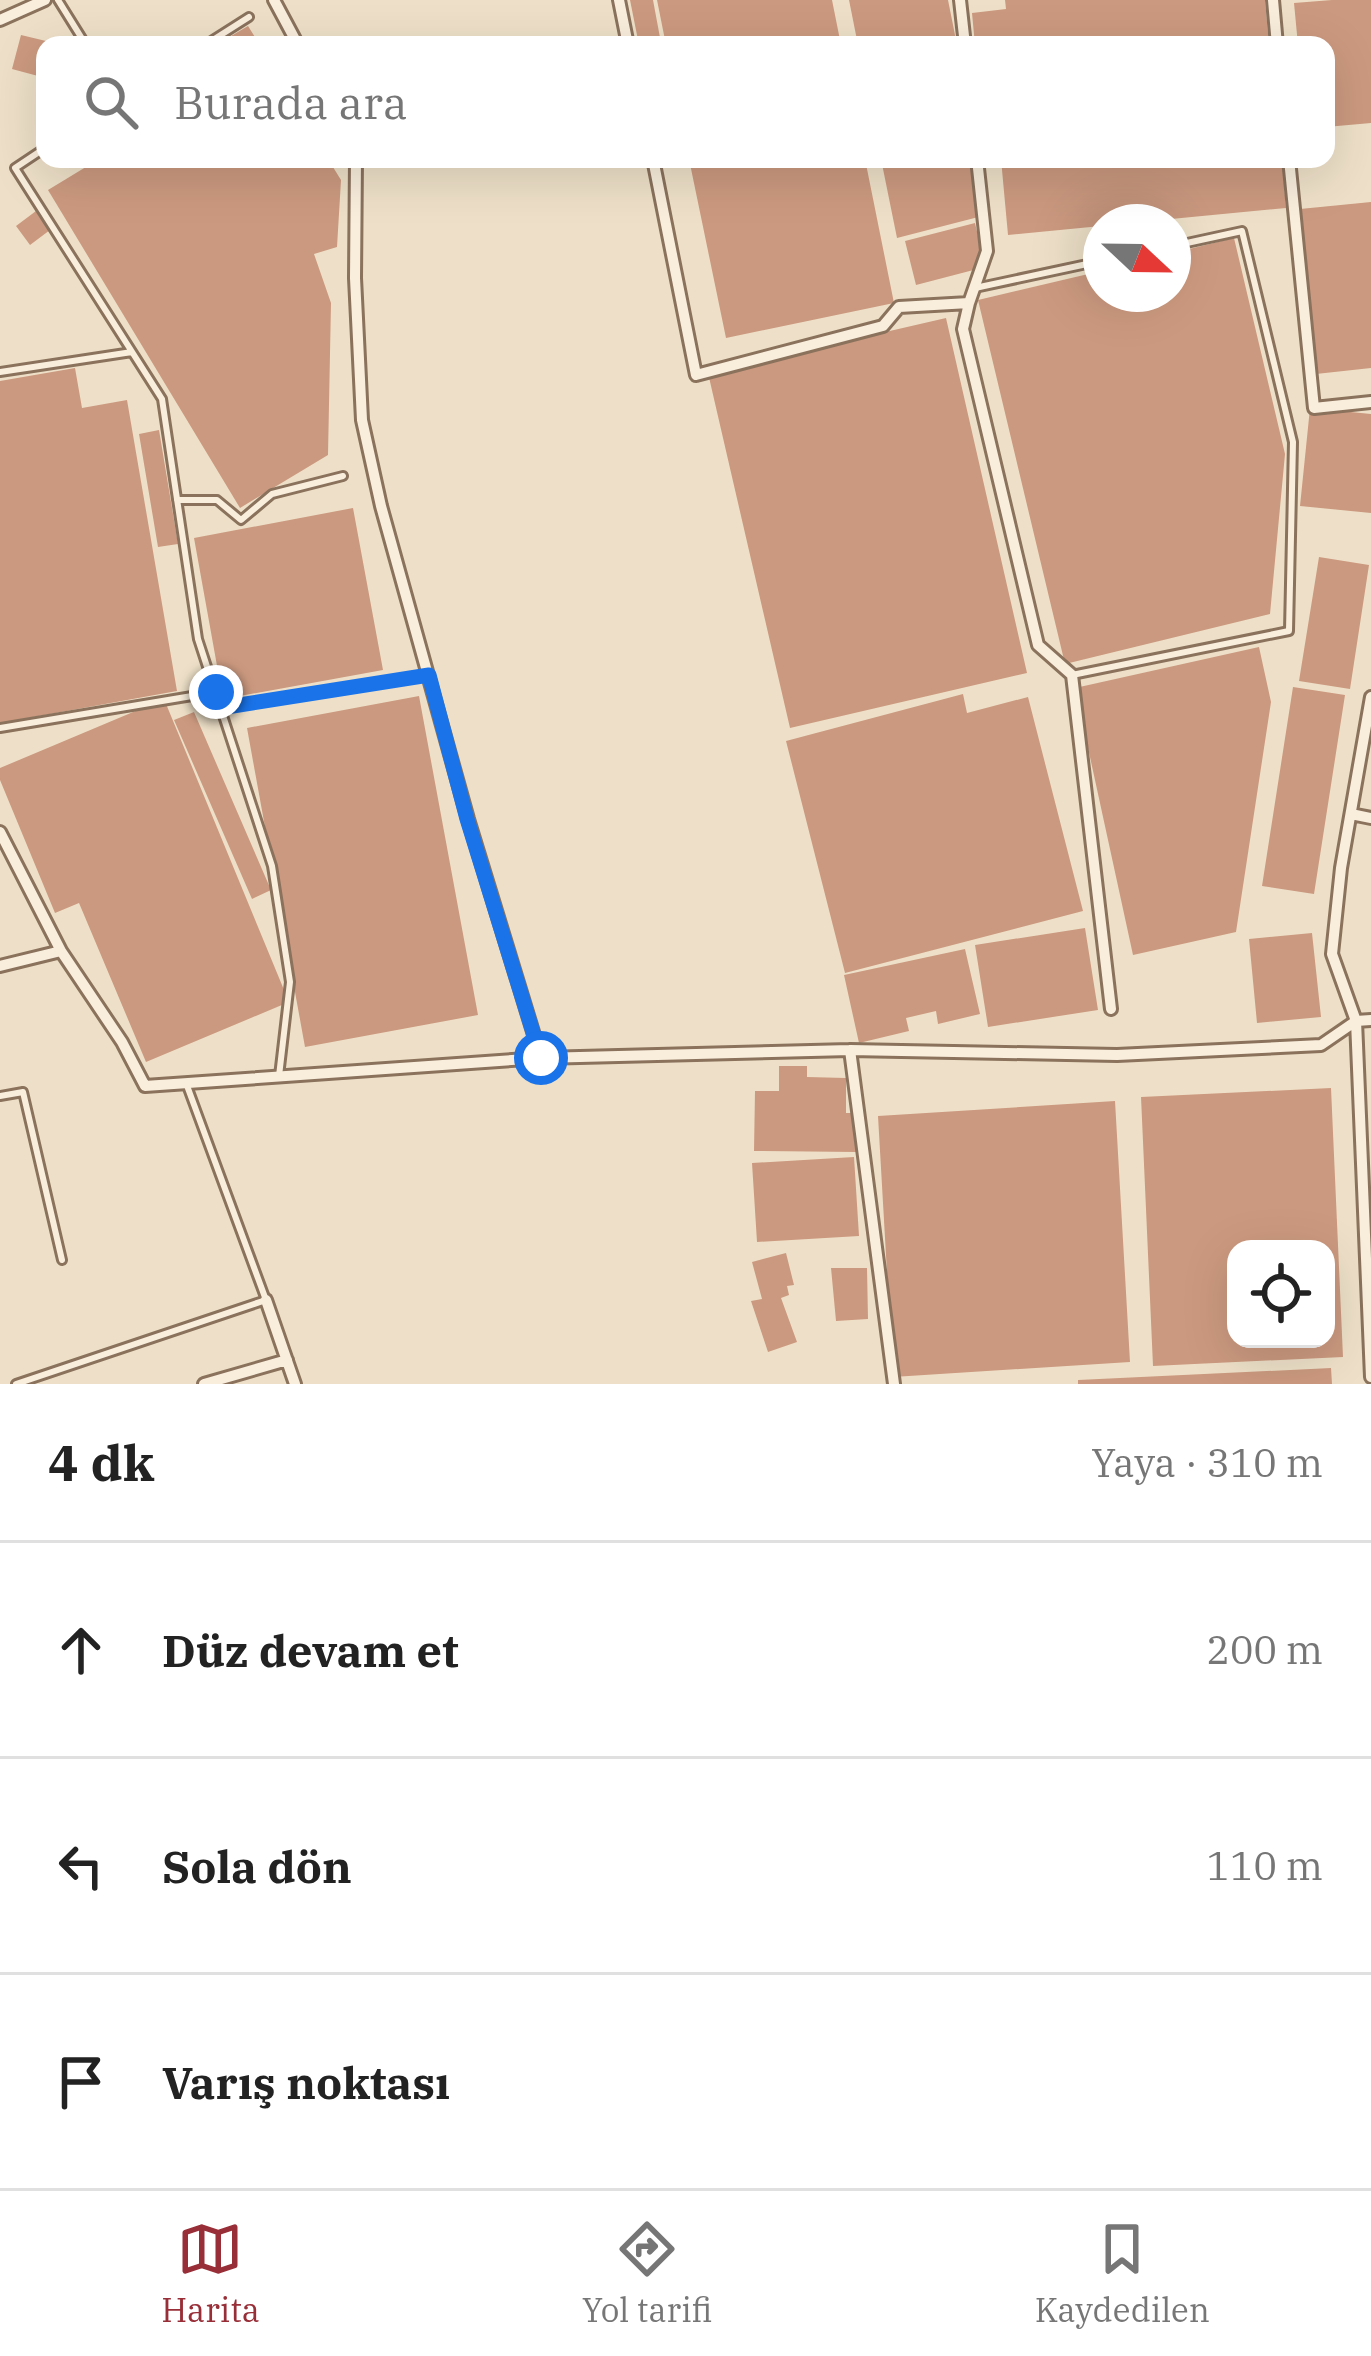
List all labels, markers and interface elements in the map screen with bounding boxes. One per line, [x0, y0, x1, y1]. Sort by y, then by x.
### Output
search box [36, 36, 1335, 168]
icon: search [78, 69, 144, 135]
text: Burada ara [174, 73, 408, 131]
north arrow [1083, 204, 1191, 312]
route end [189, 665, 243, 719]
route start [514, 1031, 568, 1085]
map controls [1227, 1240, 1335, 1348]
button: locate [1227, 1240, 1335, 1348]
text: 4 dk [48, 1429, 154, 1495]
text: Yaya · 310 m [1091, 1437, 1323, 1488]
icon: ahead [48, 1617, 114, 1683]
text: Düz devam et [162, 1621, 459, 1679]
text: 200 m [1207, 1624, 1323, 1675]
icon: left [48, 1833, 114, 1899]
text: Sola dön [162, 1837, 352, 1895]
text: 110 m [1207, 1840, 1323, 1891]
icon: arrive [48, 2049, 114, 2115]
text: Varış noktası [162, 2053, 450, 2111]
tab: Harita [161, 2216, 260, 2331]
tab: Yol tarifi [582, 2216, 712, 2331]
tab: Kaydedilen [1035, 2216, 1210, 2331]

